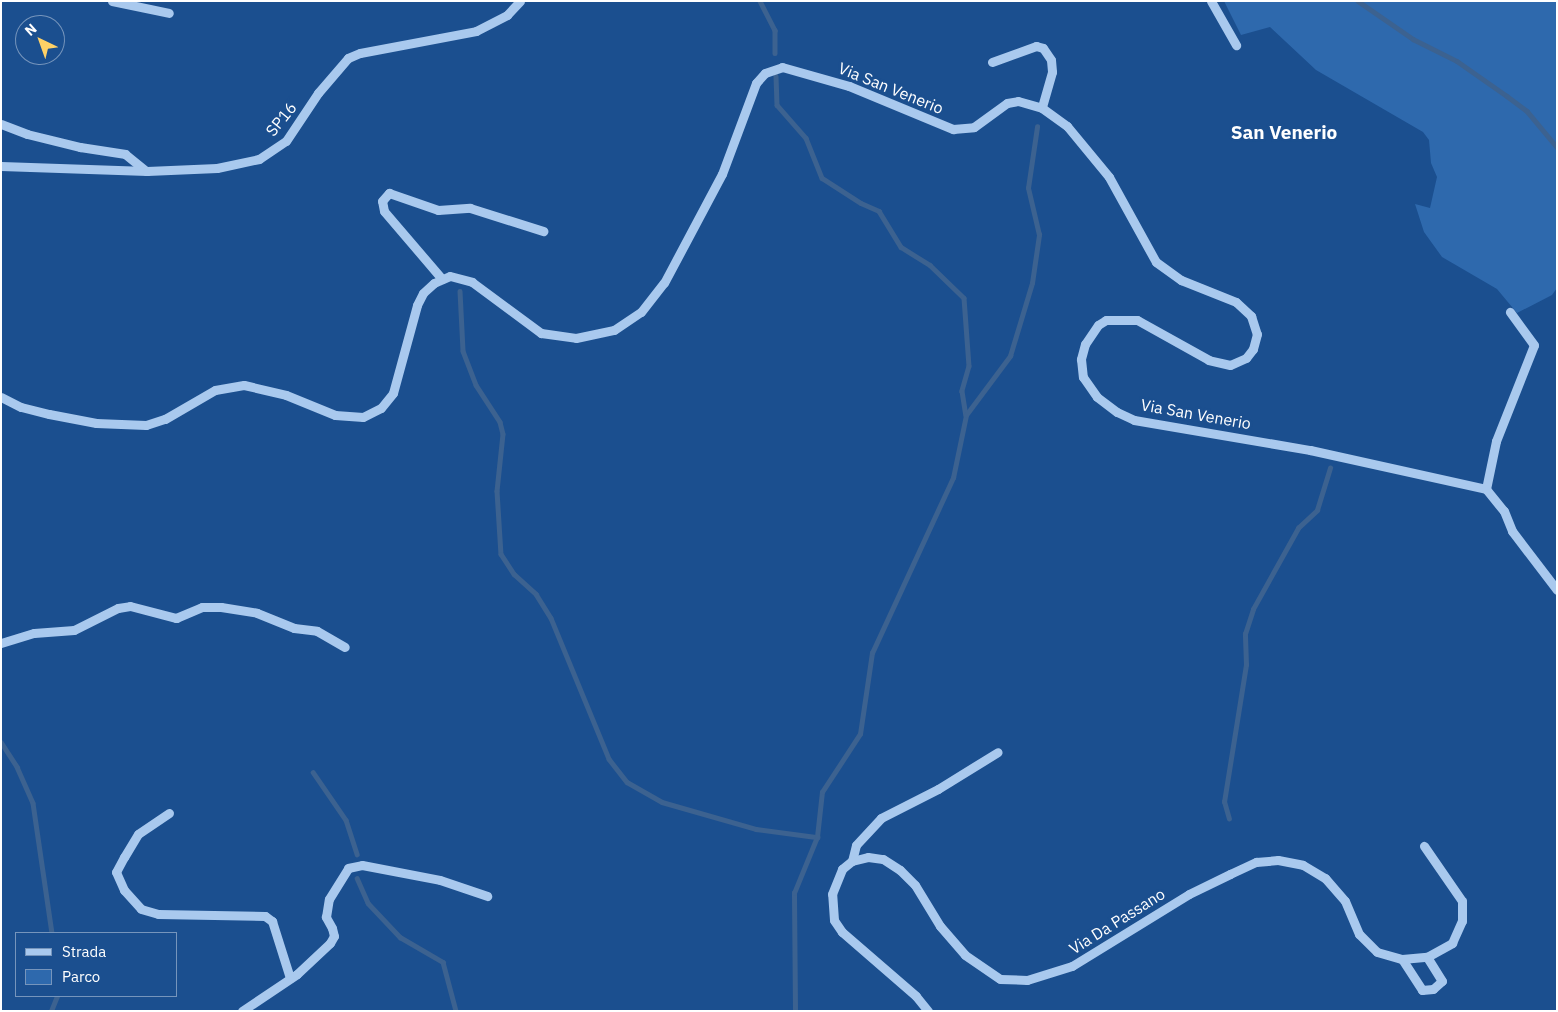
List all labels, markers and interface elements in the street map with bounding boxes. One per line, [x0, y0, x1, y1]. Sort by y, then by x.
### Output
north arrow [15, 15, 65, 65]
text: N [21, 20, 40, 40]
street label: Via San Venerio [836, 58, 946, 118]
street label: SP16 [262, 98, 300, 140]
district label: San Venerio [1231, 122, 1337, 144]
street label: Via San Venerio [1139, 395, 1253, 433]
street label: Via Da Passano [1066, 884, 1168, 958]
legend [15, 932, 178, 997]
text: Strada [62, 942, 106, 961]
text: Parco [62, 967, 100, 986]

